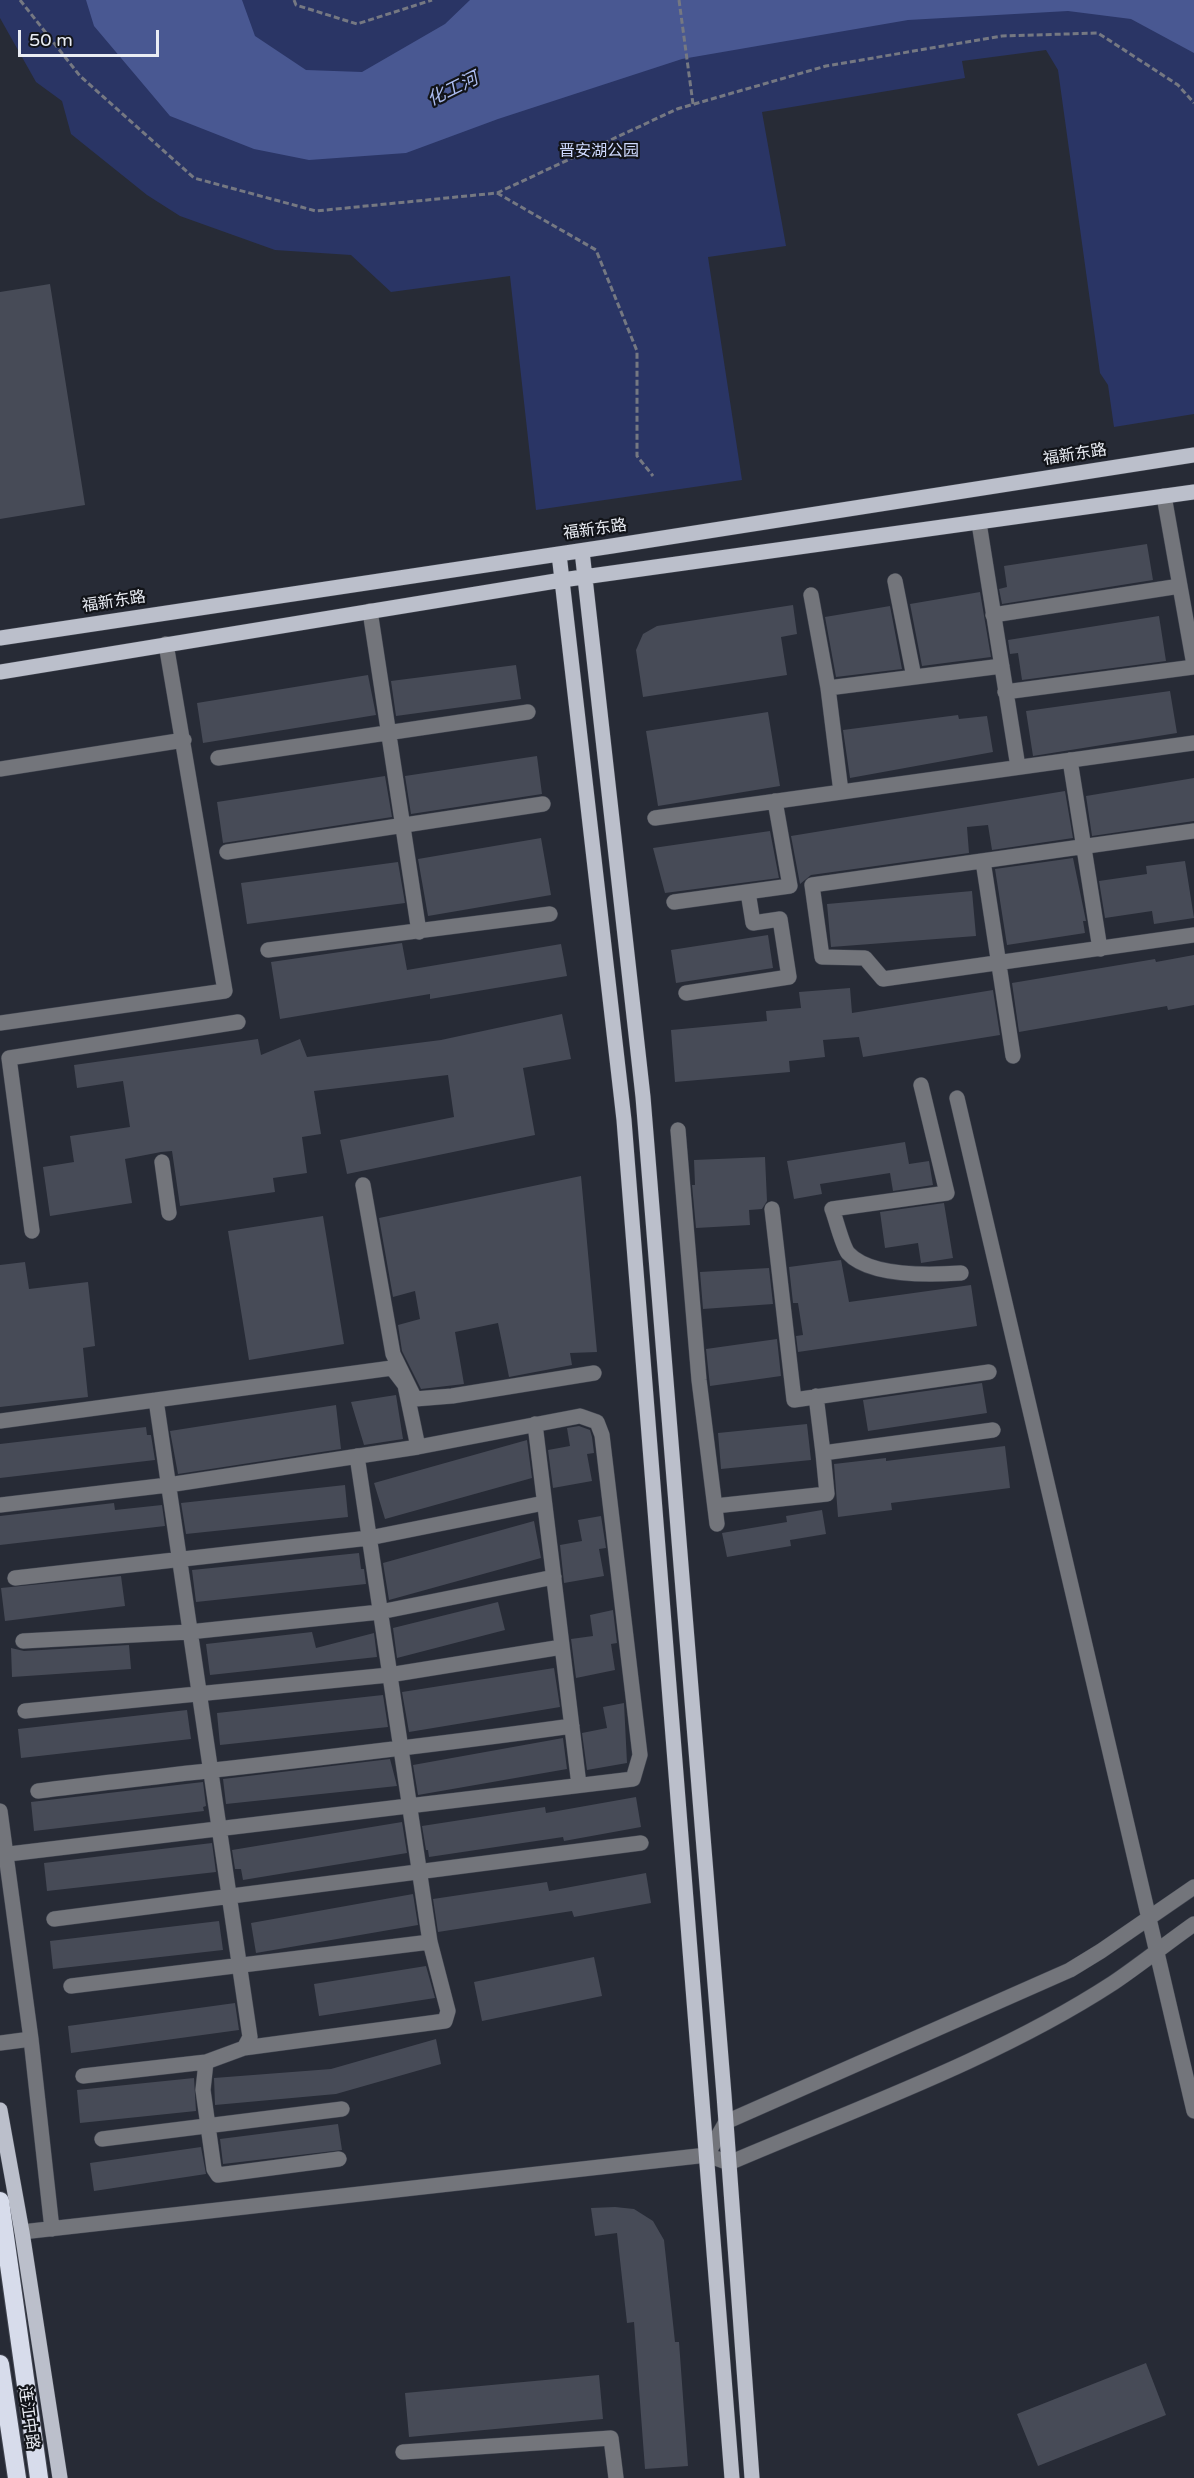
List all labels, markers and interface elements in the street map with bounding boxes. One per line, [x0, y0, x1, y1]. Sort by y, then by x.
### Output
scale bar [21, 18, 162, 56]
text: 50 m [29, 29, 73, 51]
water label: 化工河 [424, 68, 482, 112]
park label: 晋安湖公园 [559, 142, 639, 162]
street label: 福新东路 [1042, 441, 1108, 469]
street label: 福新东路 [562, 516, 628, 544]
street label: 福新东路 [81, 588, 147, 616]
street label: 连江中路 [14, 2385, 42, 2451]

